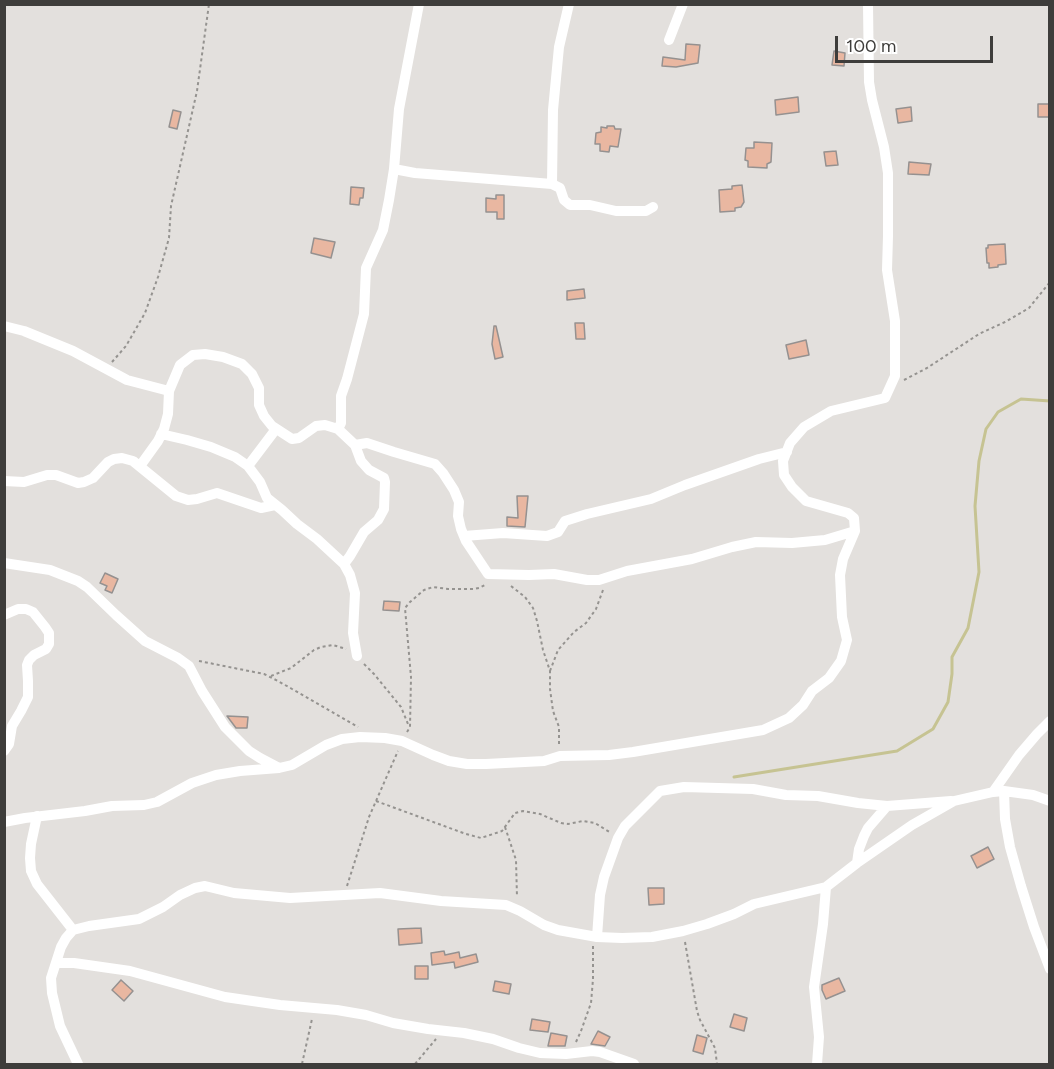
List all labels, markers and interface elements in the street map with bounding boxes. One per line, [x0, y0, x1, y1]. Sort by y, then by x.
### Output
scale bar [838, 24, 996, 62]
text: 100 m [846, 35, 896, 57]

